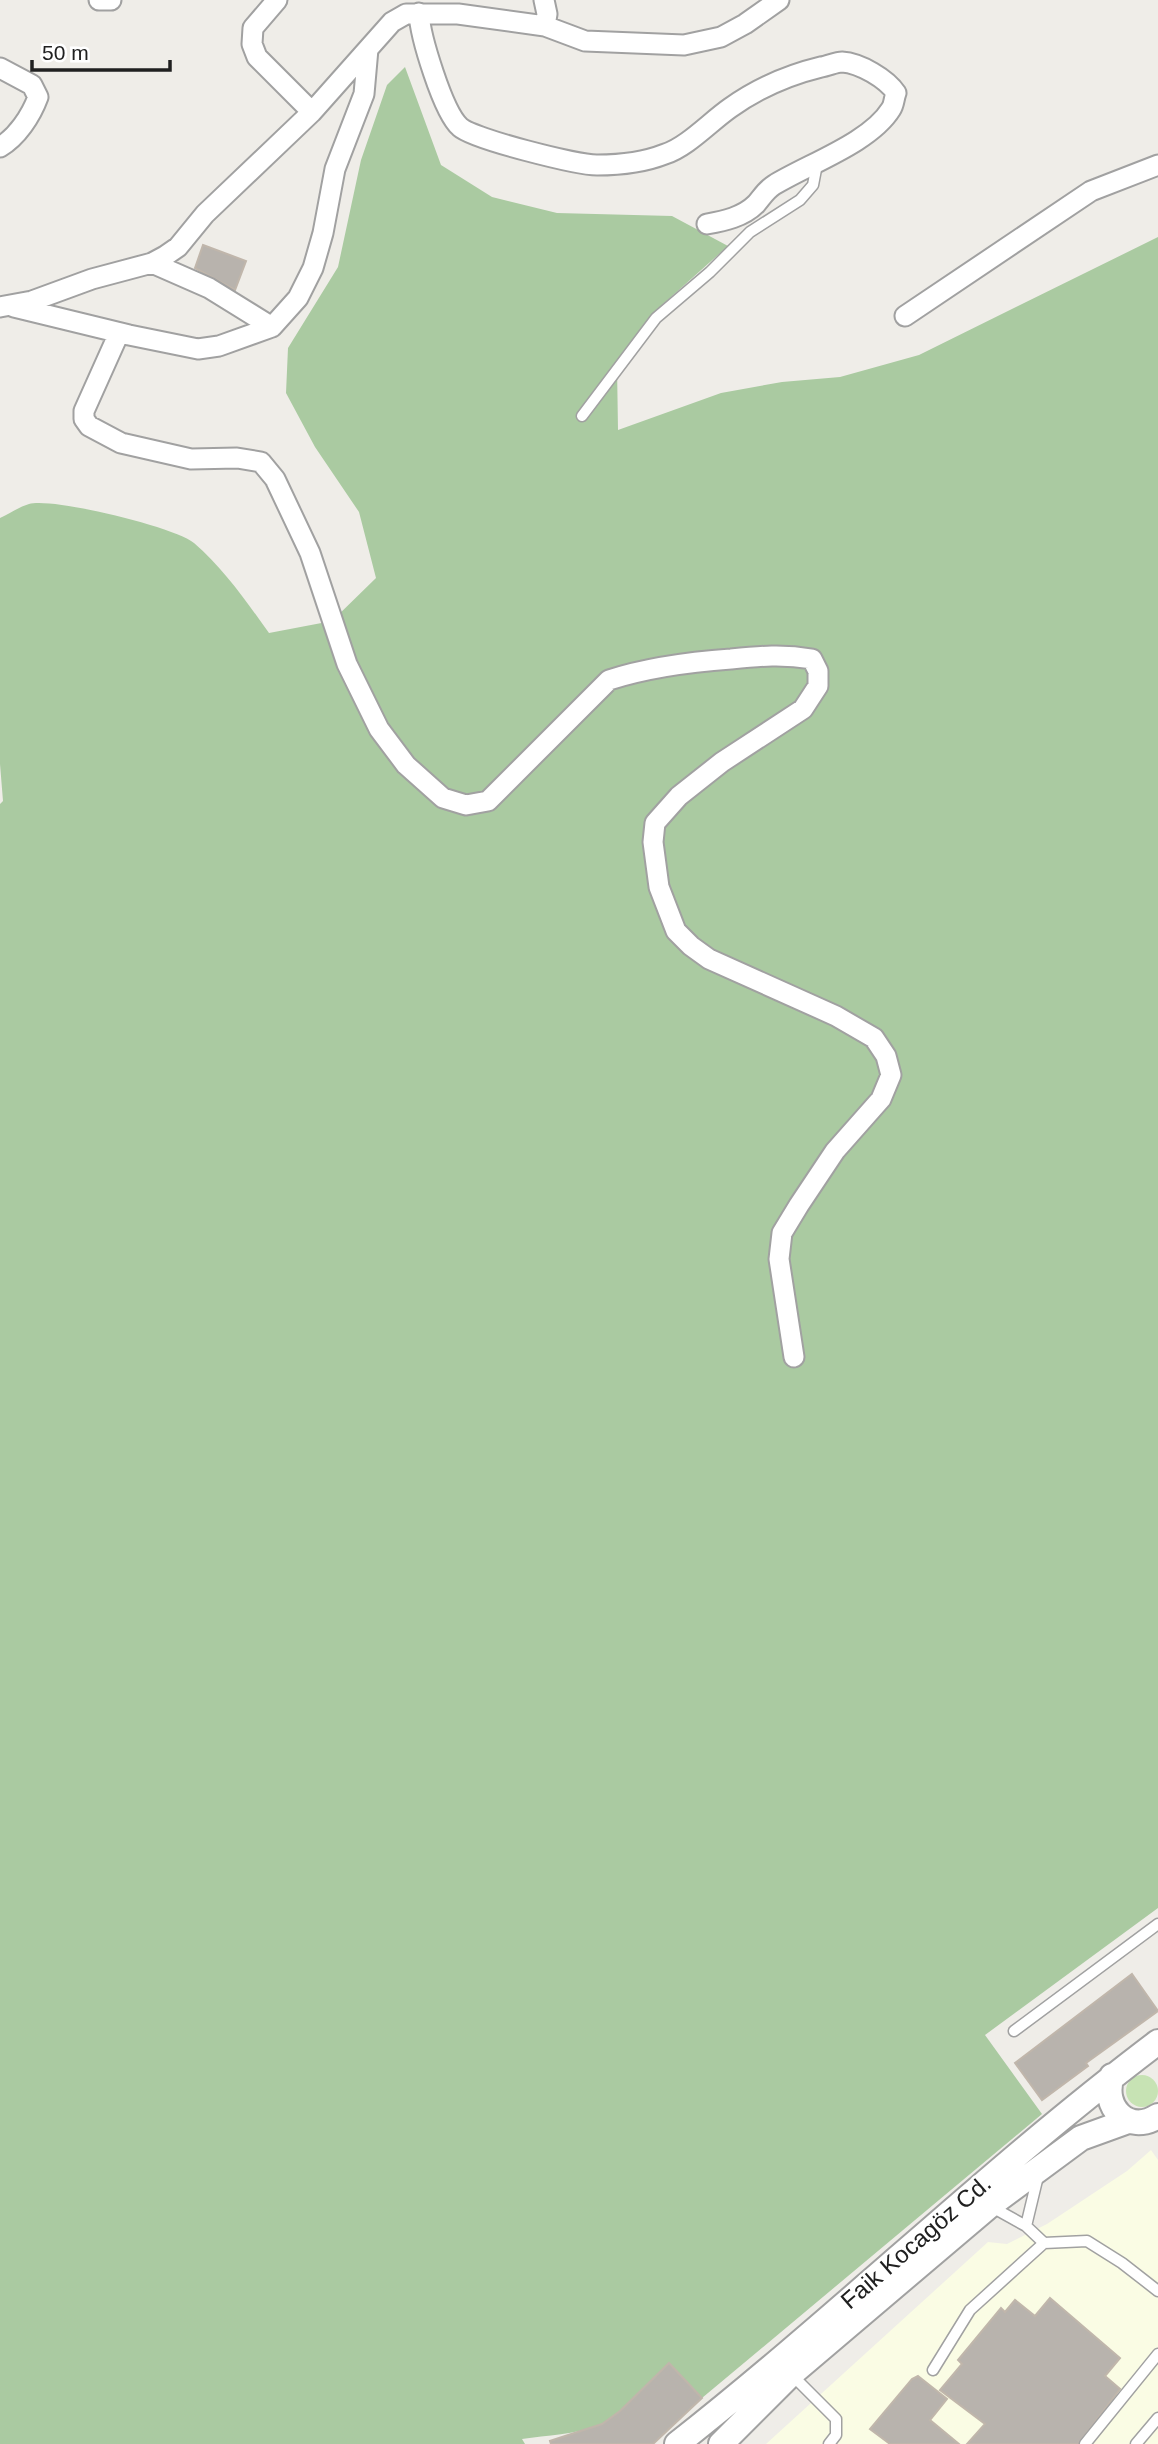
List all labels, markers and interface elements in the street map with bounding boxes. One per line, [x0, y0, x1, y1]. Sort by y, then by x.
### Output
scale bar [32, 28, 170, 72]
text: 50 m [42, 41, 89, 64]
street label: Faik Kocagöz Cd. [835, 2169, 996, 2314]

